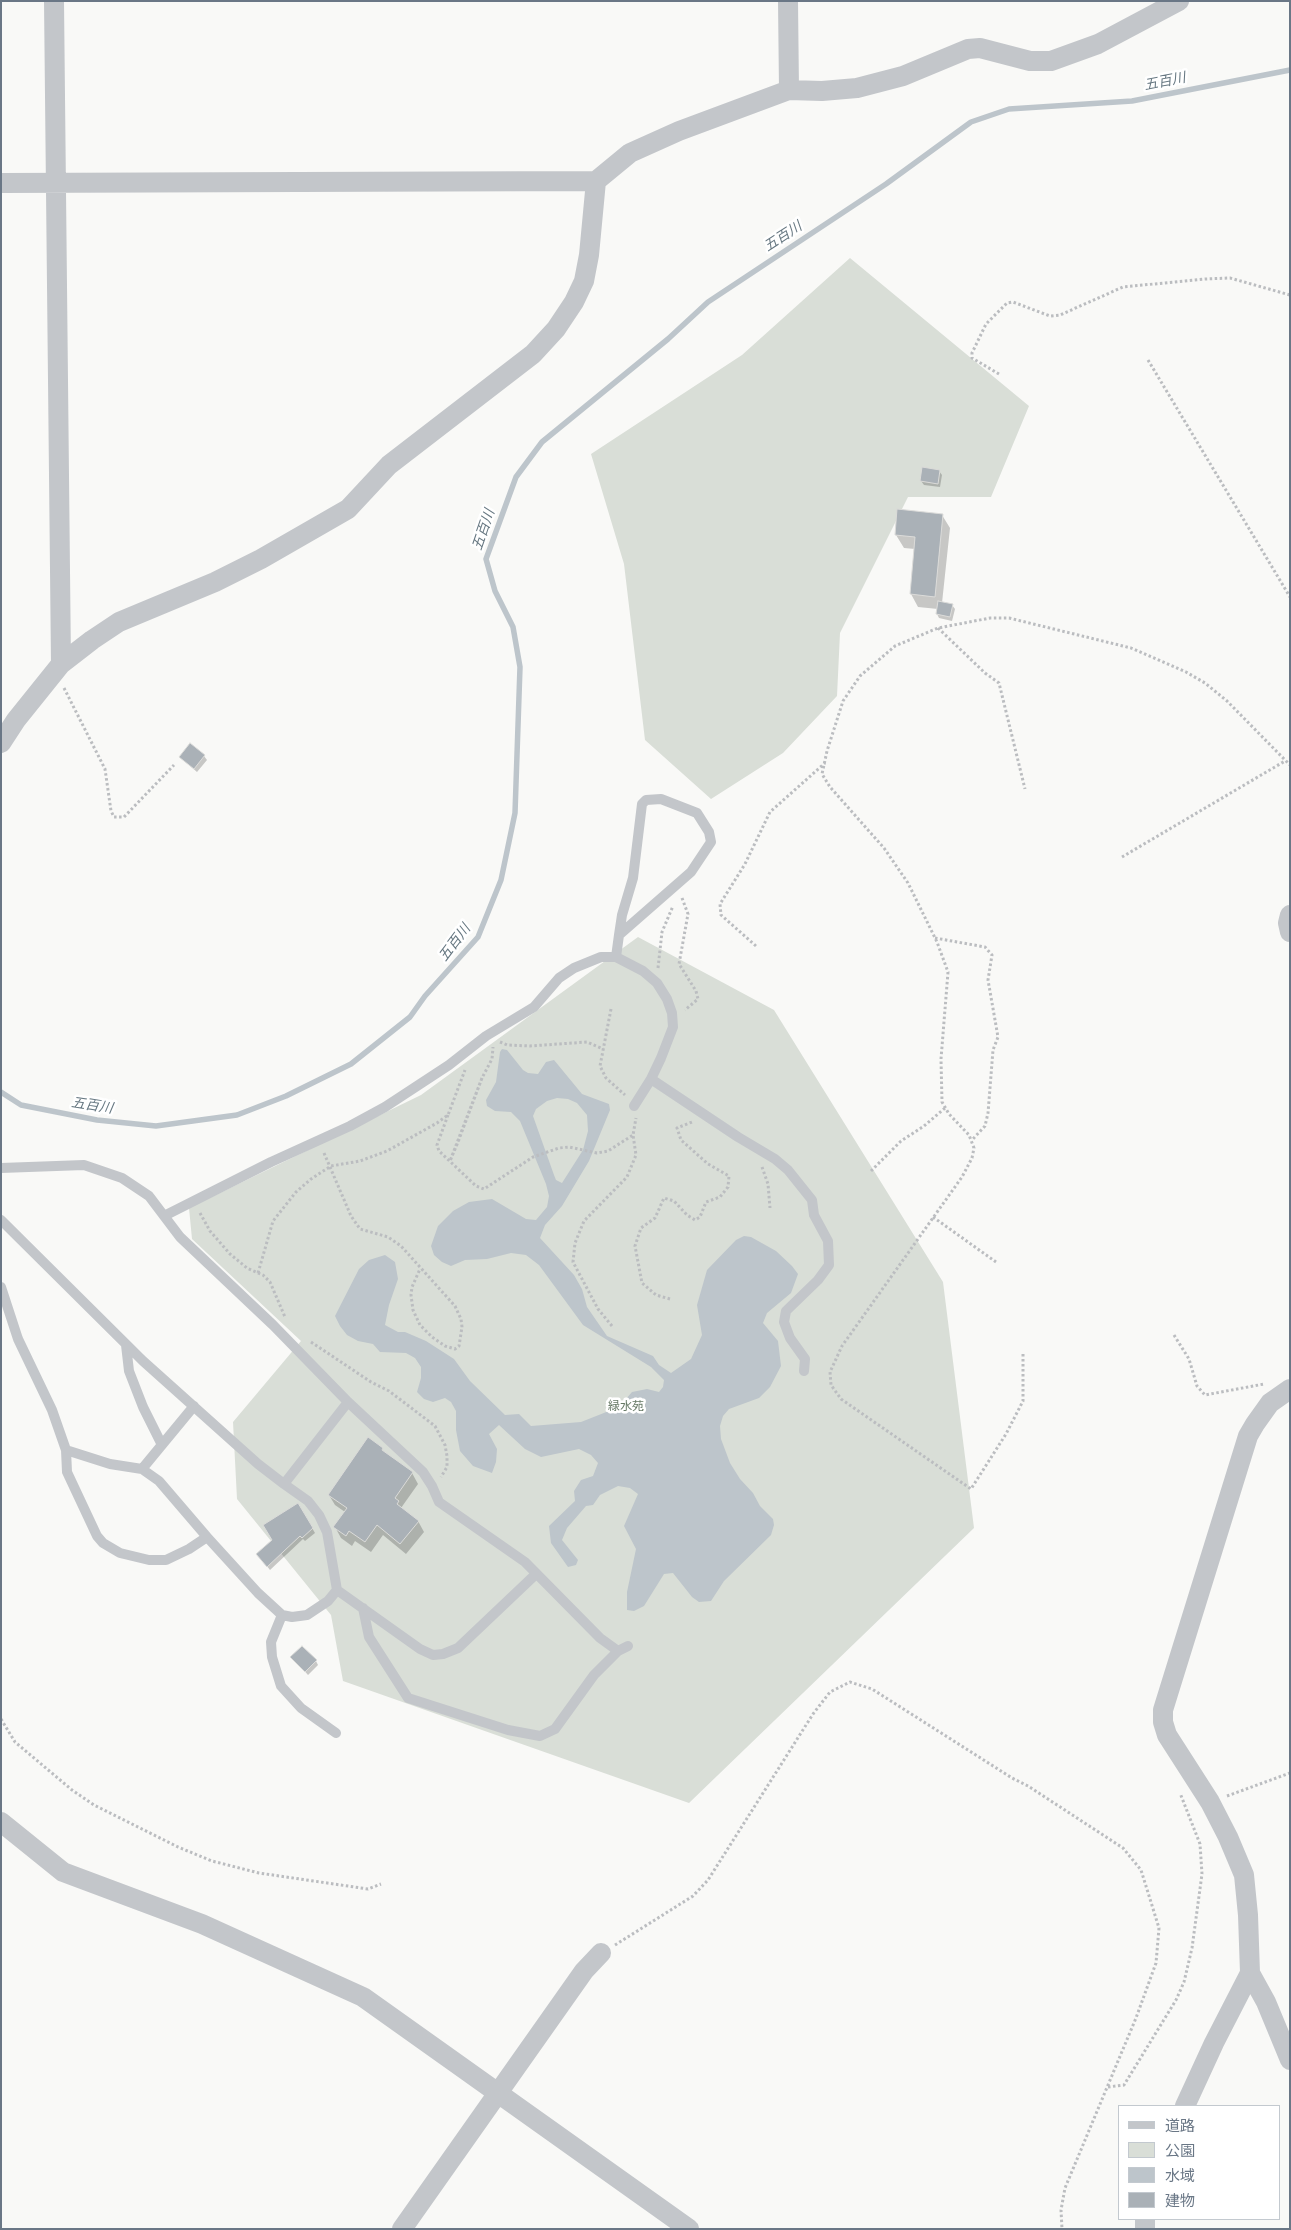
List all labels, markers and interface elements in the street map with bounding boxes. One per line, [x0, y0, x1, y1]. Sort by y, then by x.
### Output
water label: 五百川 [1143, 70, 1187, 94]
water label: 五百川 [761, 219, 805, 255]
water label: 五百川 [469, 507, 499, 553]
water label: 五百川 [436, 921, 474, 965]
water label: 五百川 [70, 1094, 114, 1118]
park label: 緑水苑 [608, 1400, 644, 1414]
legend [1118, 2105, 1281, 2220]
text: 道路 [1165, 2115, 1195, 2136]
text: 公園 [1165, 2140, 1195, 2161]
text: 水域 [1165, 2165, 1195, 2186]
text: 建物 [1165, 2190, 1195, 2211]

